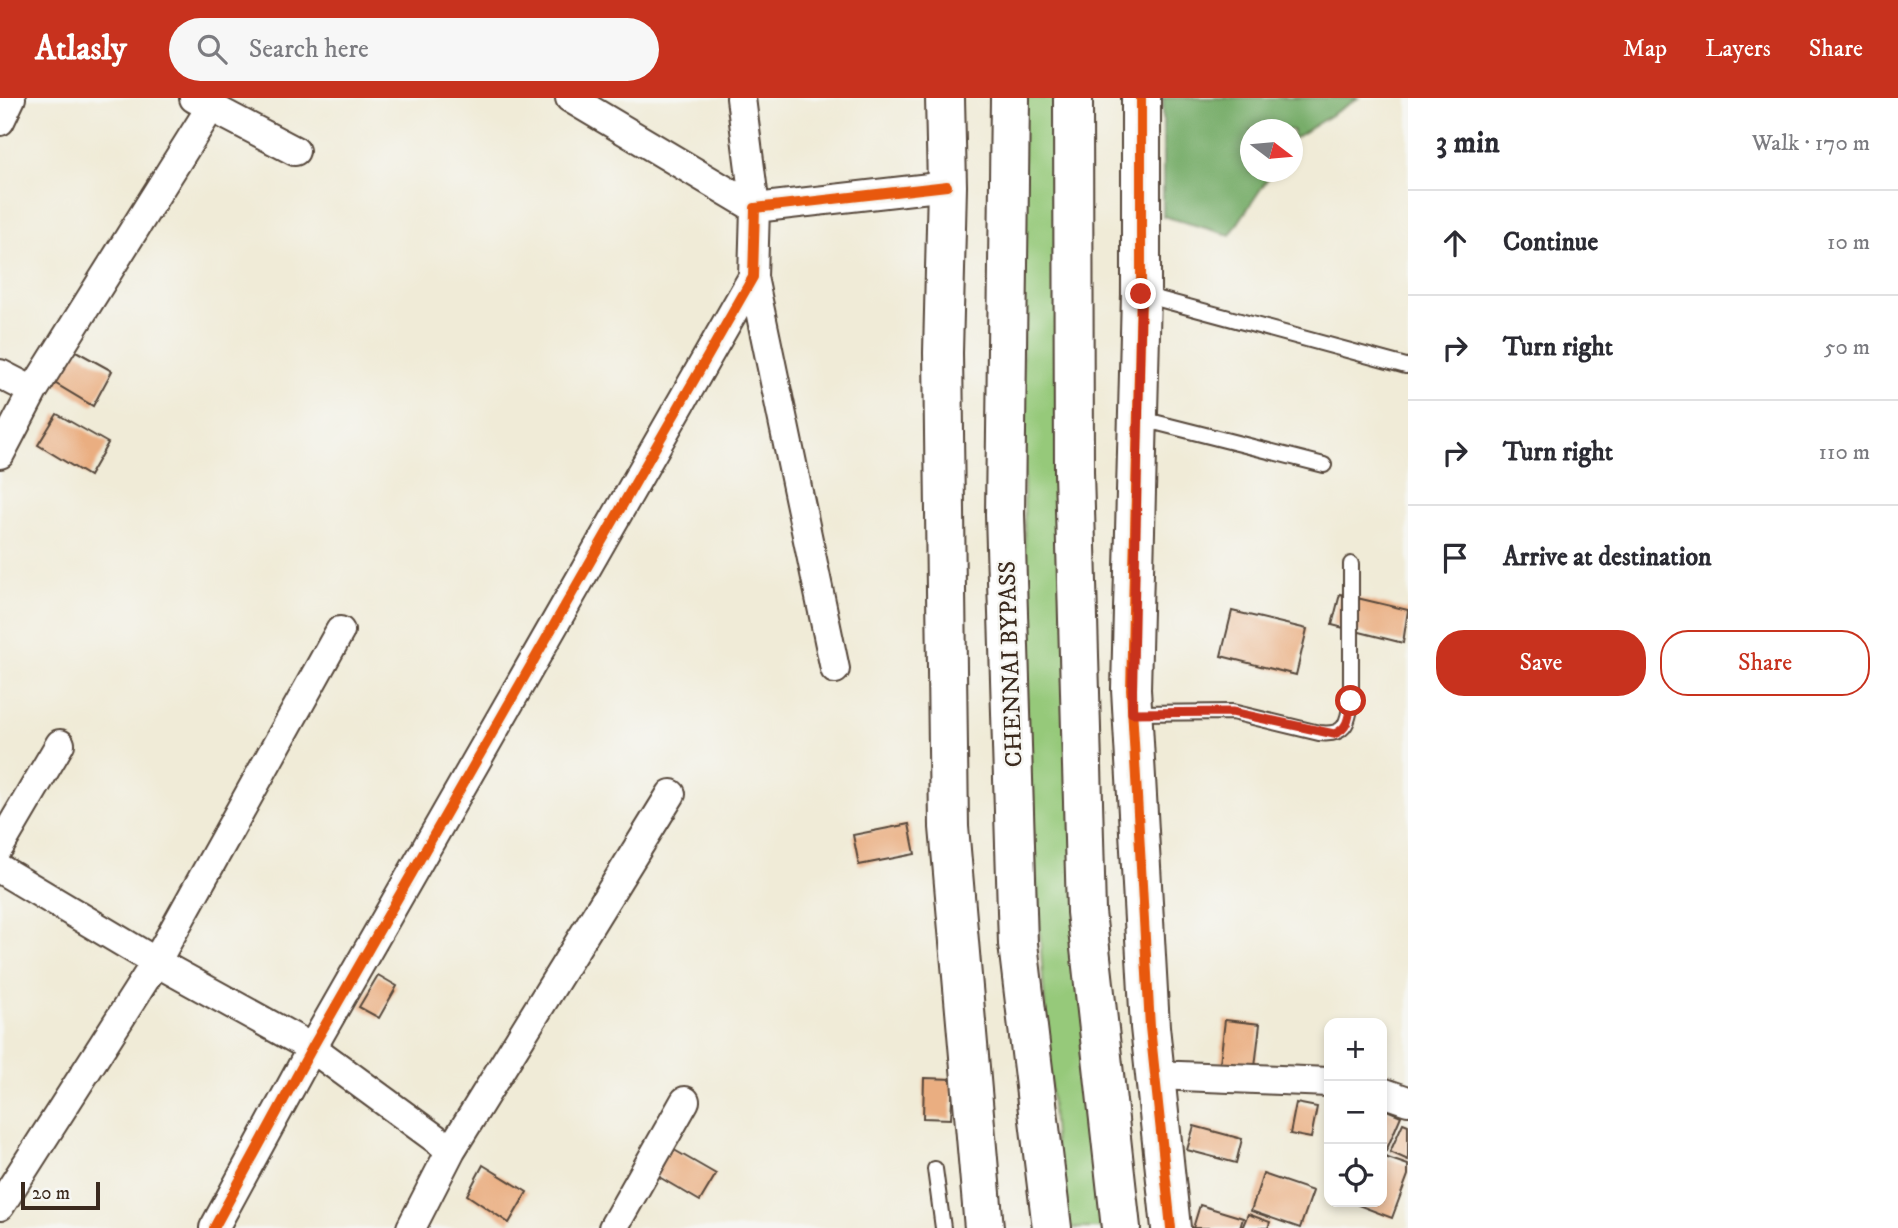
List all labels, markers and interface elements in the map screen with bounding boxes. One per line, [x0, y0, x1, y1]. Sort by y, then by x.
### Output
search box [169, 18, 659, 81]
text: Atlasly [35, 29, 127, 70]
icon: search [193, 30, 231, 68]
text: Search here [249, 33, 369, 66]
text: Map [1623, 34, 1667, 64]
text: Layers [1705, 34, 1771, 64]
text: Share [1809, 34, 1863, 64]
north arrow [1240, 119, 1303, 182]
text: 3 min [1436, 125, 1500, 162]
text: Walk · 170 m [1752, 129, 1870, 158]
icon: ahead [1436, 224, 1474, 262]
text: Continue [1503, 226, 1598, 259]
text: 10 m [1827, 228, 1870, 257]
route end [1125, 278, 1156, 309]
icon: right [1436, 329, 1474, 367]
text: Turn right [1503, 331, 1613, 364]
text: 50 m [1824, 333, 1870, 362]
icon: right [1436, 434, 1474, 472]
text: Turn right [1503, 436, 1613, 469]
text: 110 m [1819, 438, 1870, 467]
icon: arrive [1436, 539, 1474, 577]
text: Arrive at destination [1503, 541, 1712, 574]
street label: CHENNAI BYPASS [992, 560, 1030, 768]
button: Save [1436, 630, 1646, 696]
button: Share [1660, 630, 1870, 696]
route start [1335, 685, 1366, 716]
map controls [1324, 1018, 1387, 1207]
button: + [1324, 1018, 1387, 1081]
button: − [1324, 1081, 1387, 1144]
button: locate [1324, 1144, 1387, 1207]
scale bar [21, 1179, 100, 1211]
text: 20 m [32, 1182, 70, 1205]

